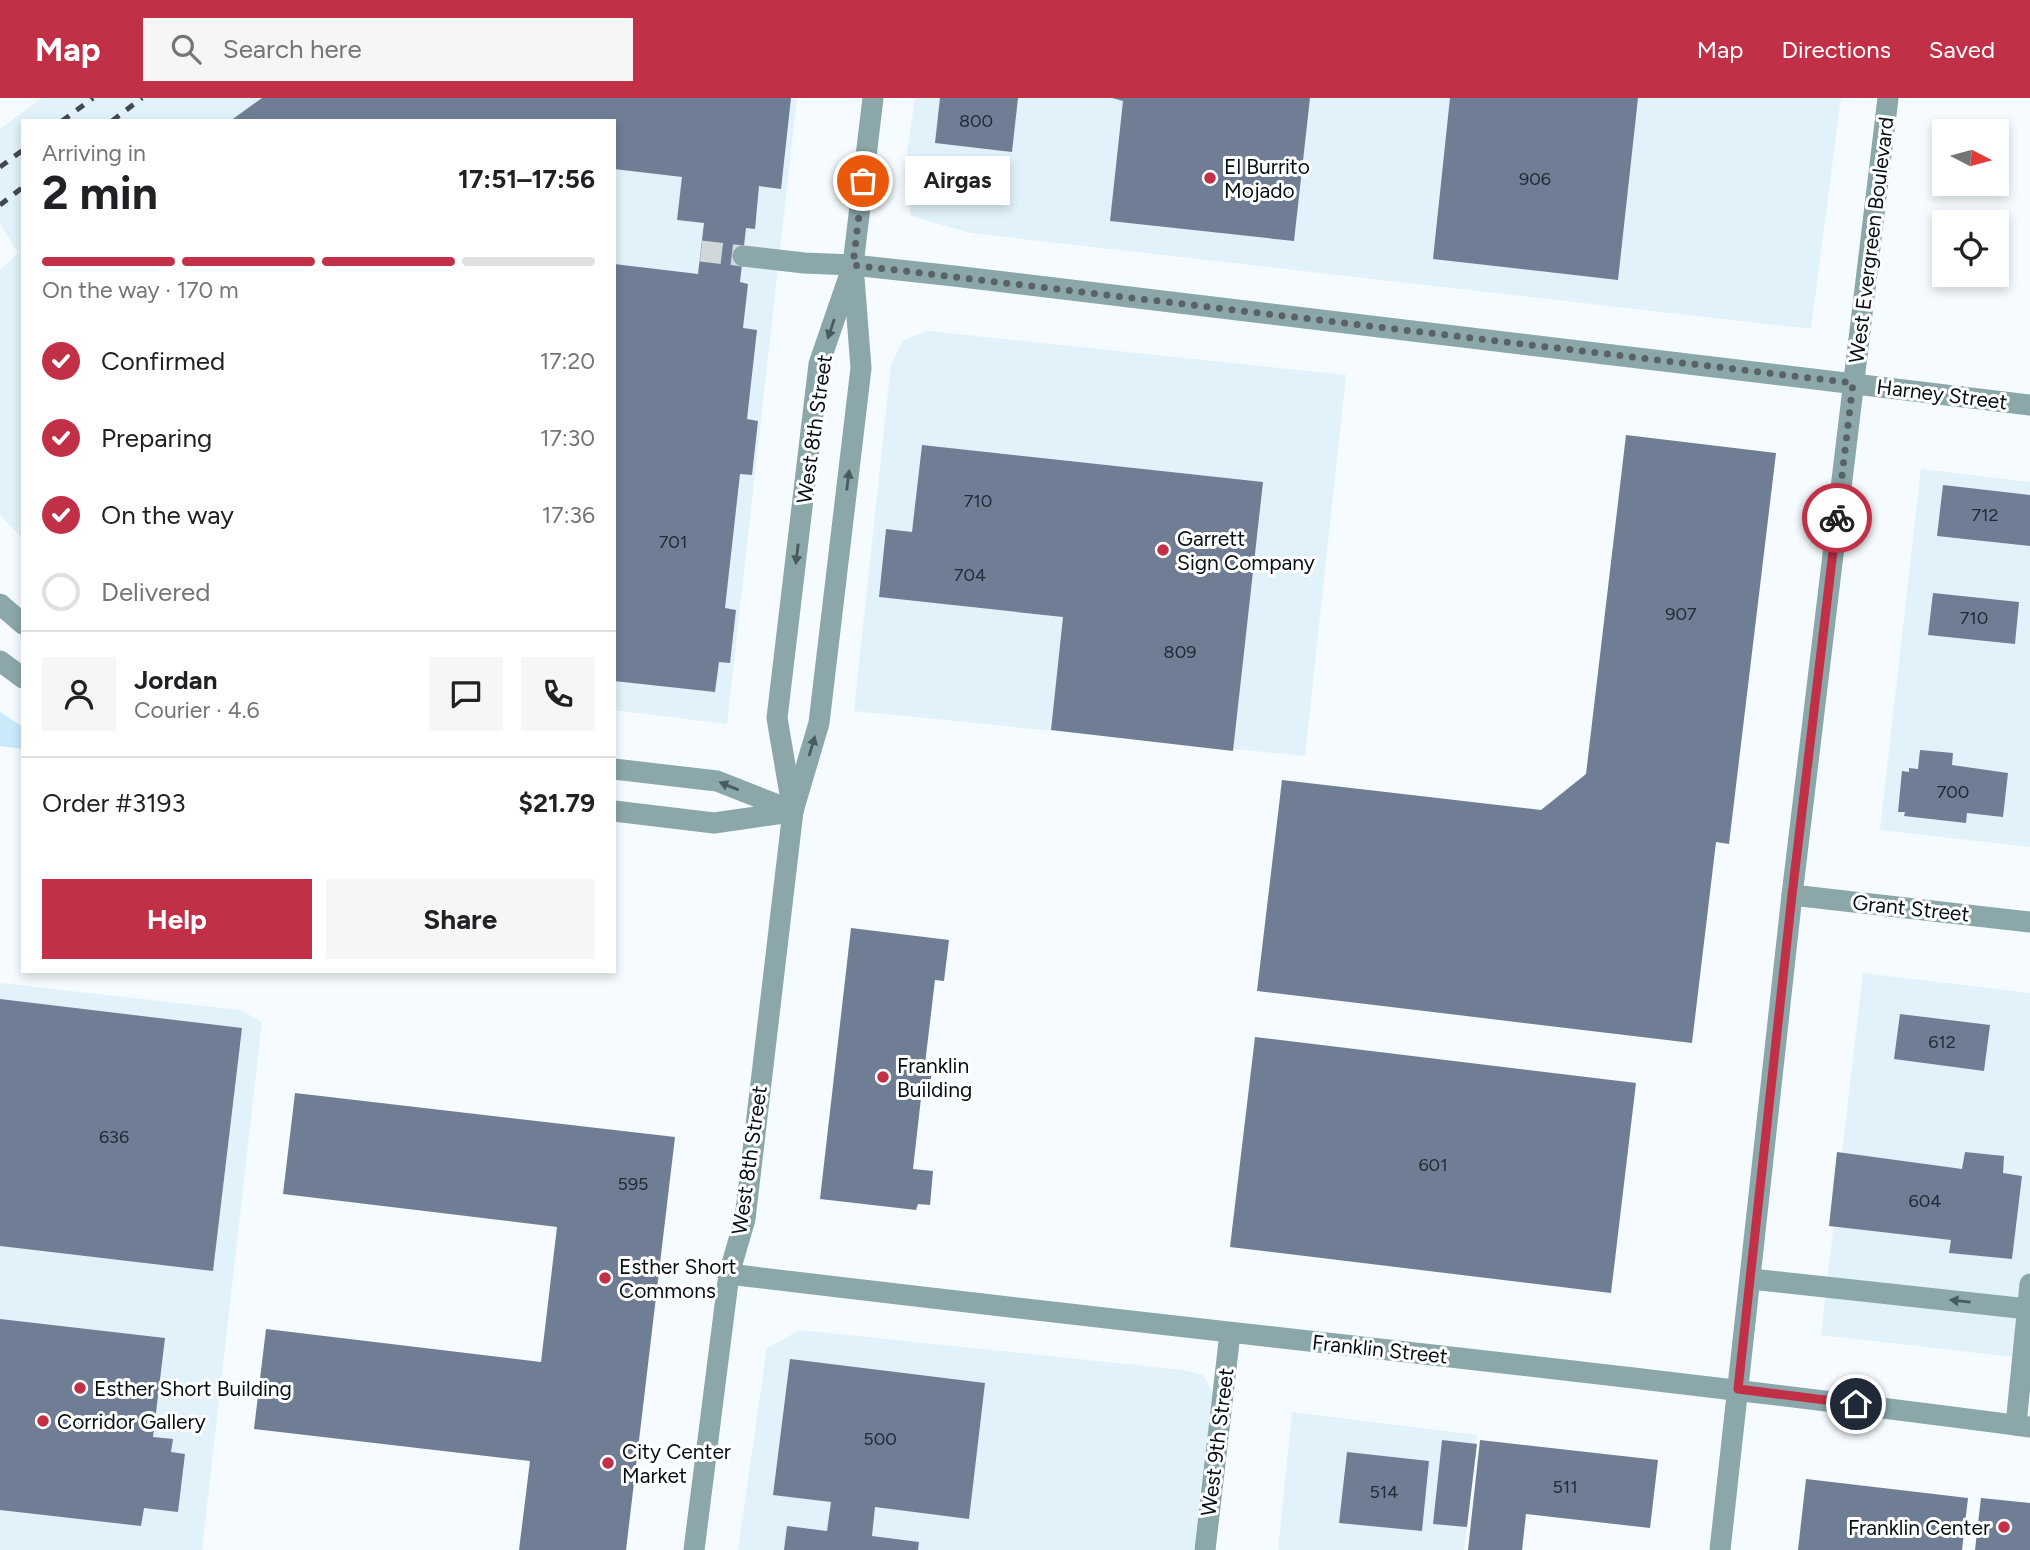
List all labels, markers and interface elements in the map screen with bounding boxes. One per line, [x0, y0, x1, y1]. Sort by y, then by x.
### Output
search box [143, 18, 633, 81]
text: Map [35, 30, 101, 69]
icon: search [167, 30, 205, 68]
text: Search here [223, 33, 362, 65]
text: Map [1697, 35, 1743, 64]
text: Directions [1781, 35, 1891, 64]
text: Saved [1929, 35, 1995, 64]
house number: 800 [959, 110, 993, 132]
street label: West Evergreen Boulevard [1843, 115, 1899, 365]
north arrow [1932, 119, 2009, 196]
map controls [1932, 119, 2009, 287]
text: Arriving in [42, 139, 146, 167]
pin [833, 151, 893, 211]
place label: El Burrito Mojado [1224, 154, 1310, 203]
callout: Airgas [905, 156, 1010, 206]
icon: bag [844, 162, 882, 200]
text: 17:51–17:56 [458, 163, 595, 195]
text: 2 min [42, 165, 158, 221]
text: Airgas [924, 166, 991, 194]
house number: 906 [1519, 168, 1551, 190]
marker: El Burrito Mojado [1202, 170, 1218, 186]
button: locate [1932, 210, 2009, 287]
text: On the way · 170 m [42, 276, 239, 304]
one-way arrow [825, 319, 836, 340]
icon: check [42, 342, 80, 380]
text: Confirmed [101, 345, 225, 377]
text: 17:20 [540, 347, 595, 375]
street label: West 8th Street [791, 353, 837, 505]
street label: Harney Street [1875, 374, 2009, 414]
icon: check [42, 419, 80, 457]
text: Preparing [101, 422, 212, 454]
text: 17:30 [540, 424, 595, 452]
one-way arrow [843, 469, 854, 491]
courier [1802, 483, 1872, 553]
house number: 710 [964, 490, 992, 512]
icon: check [42, 496, 80, 534]
text: On the way [101, 499, 234, 531]
icon: bike [1818, 499, 1856, 537]
text: 17:36 [542, 501, 595, 529]
house number: 712 [1971, 504, 1999, 526]
place label: Garrett Sign Company [1177, 526, 1315, 575]
house number: 701 [659, 531, 687, 553]
marker: Garrett Sign Company [1155, 542, 1171, 558]
one-way arrow [791, 543, 802, 565]
house number: 704 [954, 564, 986, 586]
text: Delivered [101, 576, 210, 608]
house number: 907 [1665, 603, 1697, 625]
house number: 710 [1960, 607, 1988, 629]
house number: 809 [1164, 641, 1196, 663]
button: person [42, 657, 116, 731]
button: chat [429, 657, 503, 731]
button: phone [521, 657, 595, 731]
text: Jordan [134, 664, 217, 696]
text: Courier · 4.6 [134, 696, 260, 724]
one-way arrow [808, 735, 818, 756]
one-way arrow [719, 781, 740, 792]
house number: 700 [1937, 781, 1969, 803]
text: Order #3193 [42, 787, 186, 819]
text: $21.79 [519, 787, 595, 819]
button: Help [42, 879, 312, 959]
button: Share [326, 879, 595, 959]
street label: Grant Street [1851, 889, 1971, 927]
house number: 612 [1928, 1031, 1956, 1053]
place label: Franklin Building [897, 1053, 972, 1102]
marker: Franklin Building [875, 1069, 891, 1085]
street label: West 8th Street [726, 1084, 772, 1236]
house number: 636 [99, 1126, 129, 1148]
house number: 601 [1418, 1154, 1448, 1176]
house number: 595 [618, 1173, 648, 1195]
house number: 604 [1909, 1190, 1941, 1212]
place label: Esther Short Commons [619, 1254, 737, 1303]
marker: Esther Short Commons [597, 1270, 613, 1286]
one-way arrow [1949, 1296, 1971, 1307]
street label: Franklin Street [1311, 1329, 1449, 1369]
street label: West 9th Street [1196, 1366, 1239, 1518]
pin [1826, 1374, 1886, 1434]
place label: Esther Short Building [94, 1376, 292, 1401]
marker: Esther Short Building [72, 1380, 88, 1396]
icon: home [1837, 1385, 1875, 1423]
place label: Corridor Gallery [57, 1409, 206, 1434]
marker: Corridor Gallery [35, 1413, 51, 1429]
house number: 500 [863, 1428, 897, 1450]
place label: City Center Market [622, 1439, 731, 1488]
marker: City Center Market [600, 1455, 616, 1471]
house number: 511 [1552, 1476, 1578, 1498]
house number: 514 [1370, 1481, 1398, 1503]
place label: Franklin Center [1848, 1515, 1990, 1540]
marker: Franklin Center [1996, 1519, 2012, 1535]

